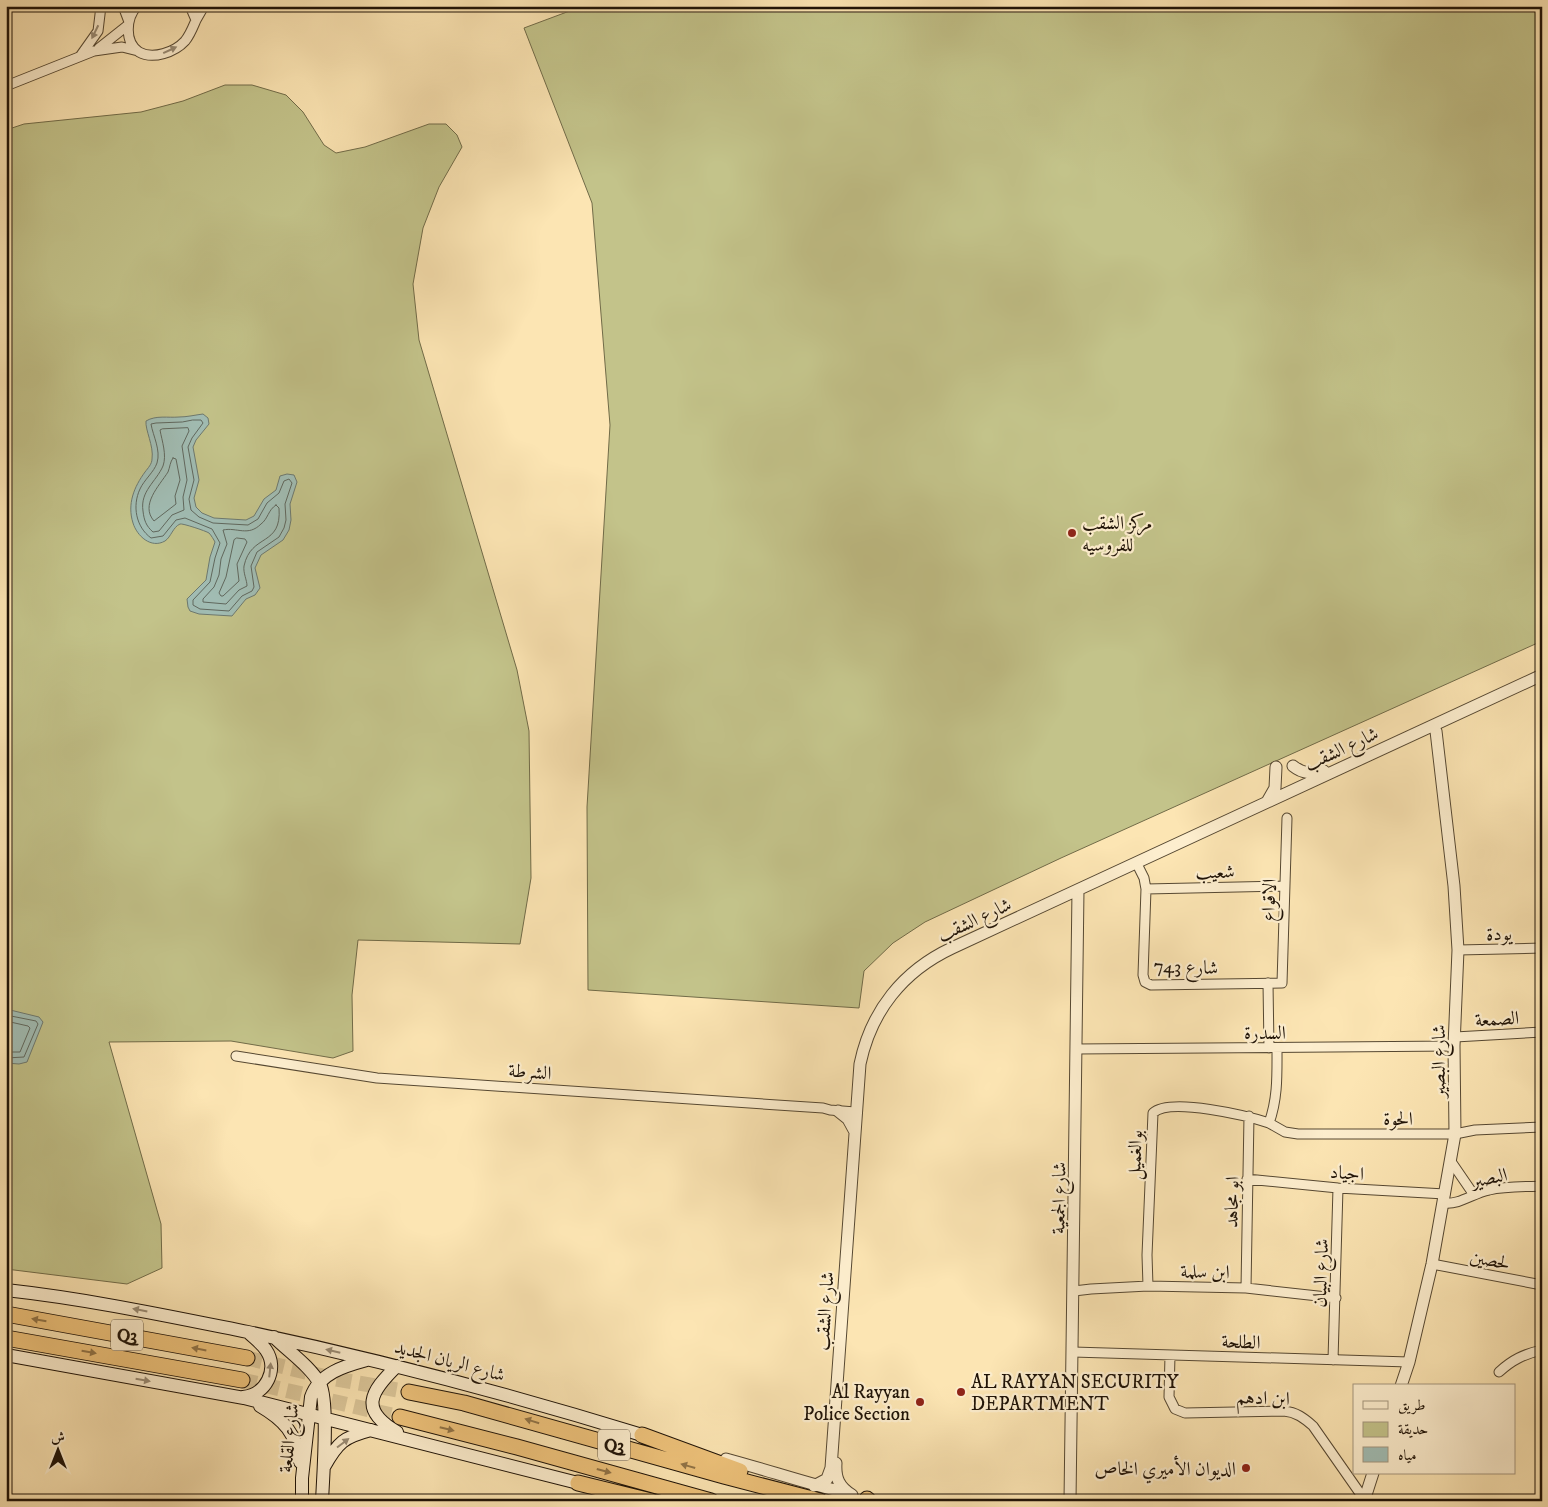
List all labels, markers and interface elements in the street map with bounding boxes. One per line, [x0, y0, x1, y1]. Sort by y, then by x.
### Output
one-way arrow [91, 25, 99, 40]
one-way arrow [163, 46, 177, 54]
place label: مركز الشقب للفروسيه [1082, 512, 1152, 557]
marker: مركز الشقب للفروسيه [1066, 527, 1078, 539]
street label: شارع الشقب [1301, 722, 1384, 779]
street label: شعيب [1195, 861, 1235, 884]
street label: الاقواع [1257, 878, 1285, 922]
street label: شارع الشقب [934, 893, 1017, 950]
street label: يودة [1486, 923, 1513, 946]
street label: شارع 743 [1153, 955, 1219, 983]
street label: الصمعة [1474, 1007, 1520, 1032]
street label: السدرة [1244, 1022, 1286, 1045]
street label: شارع البصير [1428, 1024, 1454, 1100]
street label: الشرطة [508, 1060, 552, 1085]
street label: الحوة [1383, 1108, 1413, 1131]
street label: بوالغميل [1123, 1130, 1149, 1181]
street label: اجياد [1329, 1161, 1365, 1186]
street label: شارع الجمعية [1047, 1162, 1075, 1234]
street label: البصير [1467, 1163, 1509, 1194]
street label: ابو مجاهد [1221, 1176, 1244, 1228]
street label: شارع البيان [1309, 1238, 1337, 1308]
street label: لحصين [1468, 1245, 1512, 1276]
street label: ابن سلمة [1180, 1261, 1230, 1284]
street label: شارع الشقب [811, 1271, 843, 1352]
one-way arrow [133, 1306, 148, 1314]
one-way arrow [31, 1316, 47, 1324]
road number: Q3 [111, 1320, 143, 1350]
street label: الطلحة [1221, 1330, 1261, 1355]
street label: شارع الريان الجديد [391, 1336, 507, 1390]
one-way arrow [192, 1345, 207, 1353]
one-way arrow [325, 1347, 340, 1355]
one-way arrow [81, 1349, 97, 1357]
one-way arrow [266, 1362, 274, 1378]
place label: AL RAYYAN SECURITY DEPARTMENT [971, 1371, 1179, 1416]
one-way arrow [136, 1376, 152, 1384]
place label: Al Rayyan Police Section [803, 1381, 910, 1426]
legend [1353, 1384, 1516, 1474]
marker: AL RAYYAN SECURITY DEPARTMENT [955, 1386, 967, 1398]
street label: ابن ادهم [1236, 1386, 1290, 1417]
marker: Al Rayyan Police Section [914, 1396, 926, 1408]
text: طريق [1398, 1396, 1425, 1415]
street label: شارع القلعة [274, 1402, 308, 1474]
one-way arrow [524, 1417, 539, 1425]
text: حديقة [1398, 1420, 1428, 1439]
north arrow [32, 1424, 82, 1474]
one-way arrow [440, 1426, 455, 1434]
text: ش [51, 1429, 65, 1447]
road number: Q3 [598, 1430, 630, 1460]
one-way arrow [336, 1438, 350, 1448]
text: مياه [1398, 1446, 1416, 1465]
place label: الديوان الأميري الخاص [1094, 1455, 1236, 1484]
one-way arrow [680, 1461, 695, 1469]
marker: الديوان الأميري الخاص [1240, 1462, 1252, 1474]
one-way arrow [597, 1468, 612, 1476]

